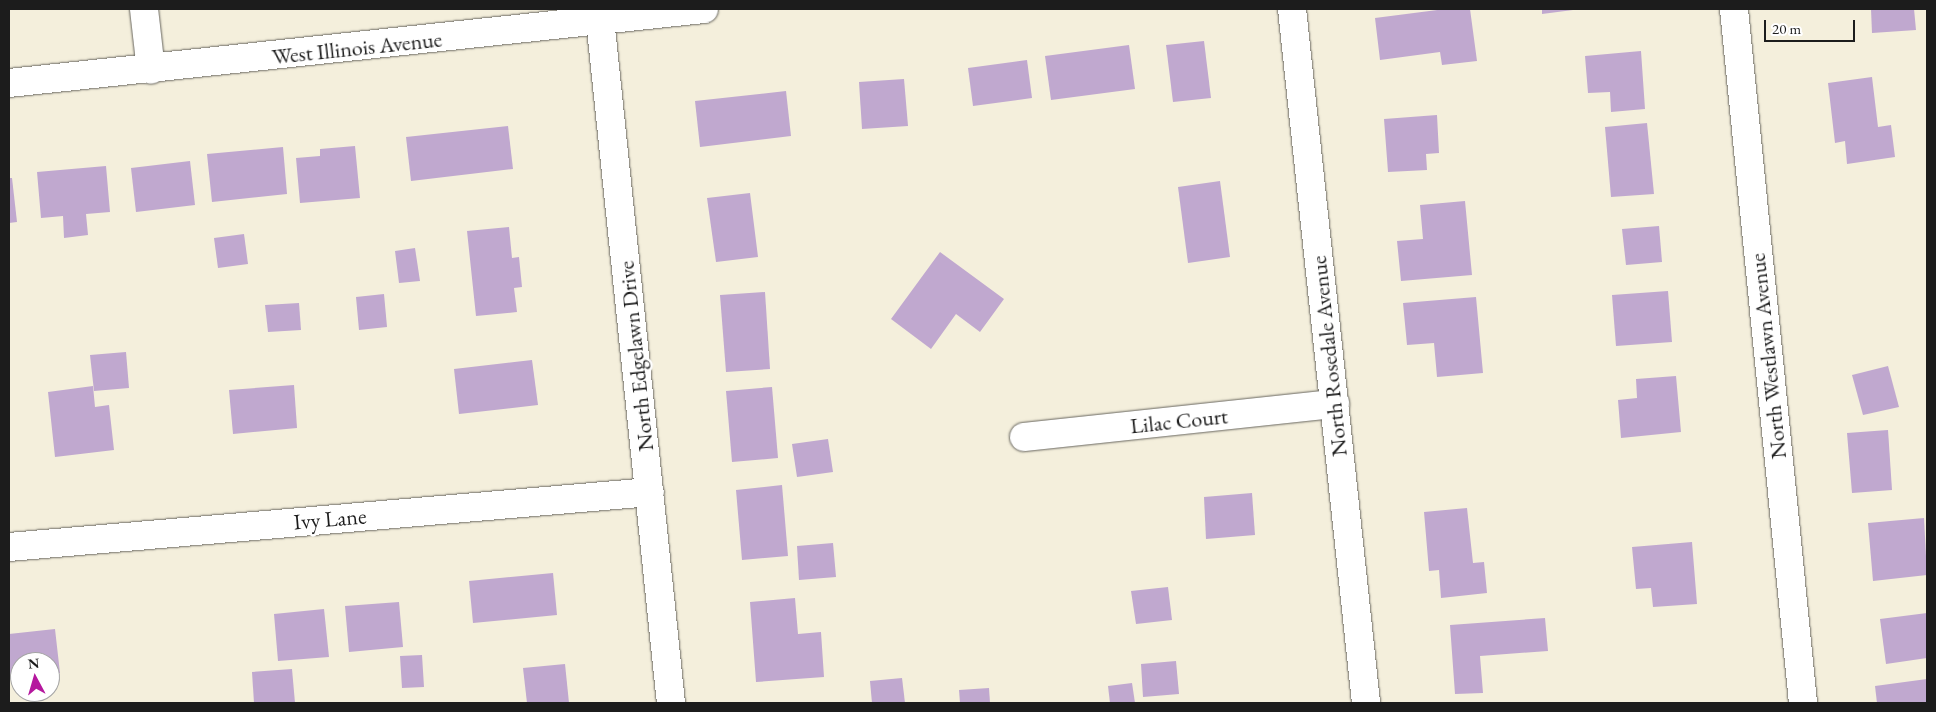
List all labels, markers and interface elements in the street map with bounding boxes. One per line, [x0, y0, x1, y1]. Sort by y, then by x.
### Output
scale bar [1766, 10, 1857, 42]
text: 20 m [1772, 19, 1801, 38]
street label: West Illinois Avenue [271, 26, 443, 70]
street label: North Westlawn Avenue [1744, 252, 1792, 460]
street label: North Rosedale Avenue [1305, 254, 1353, 458]
street label: North Edgelawn Drive [613, 260, 659, 452]
street label: Lilac Court [1129, 403, 1229, 439]
street label: Ivy Lane [293, 503, 367, 535]
north arrow [10, 652, 60, 702]
text: N [27, 654, 40, 673]

